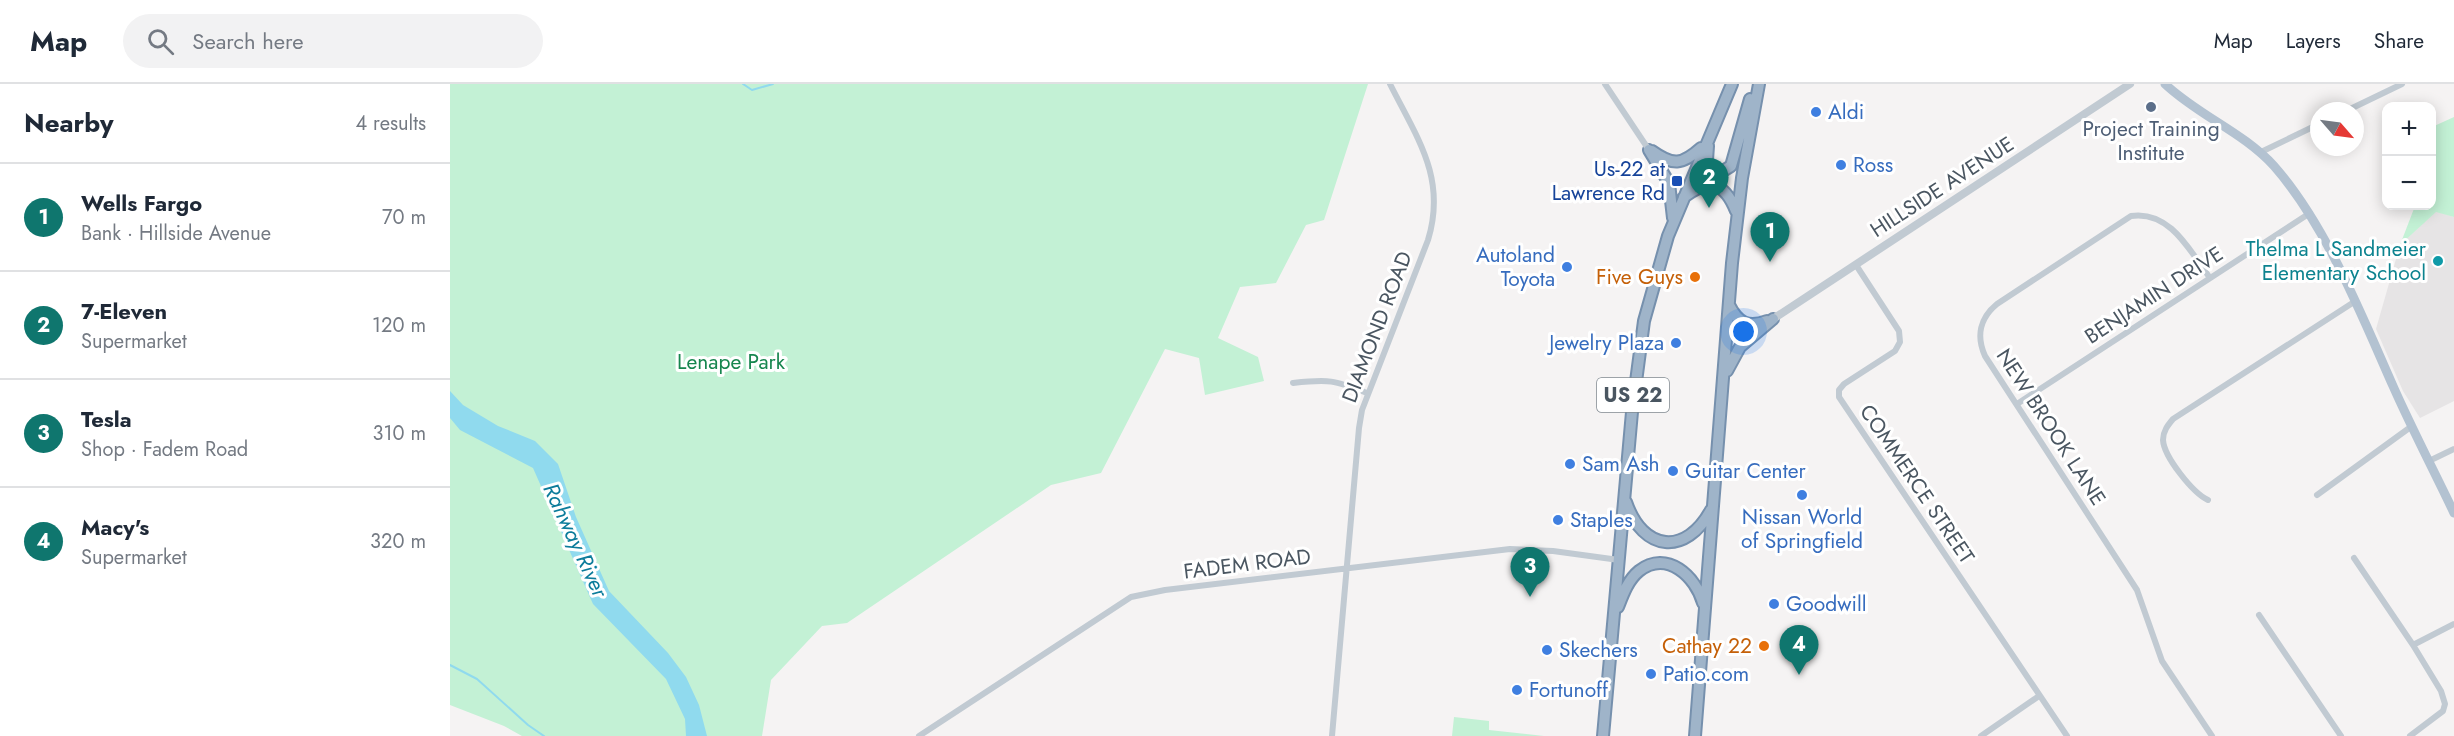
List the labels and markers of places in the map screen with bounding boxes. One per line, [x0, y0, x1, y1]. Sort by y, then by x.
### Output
place label: Aldi [1828, 97, 1864, 127]
marker: Project Training Institute [2144, 100, 2158, 114]
marker: Aldi [1809, 105, 1823, 119]
place label: Project Training Institute [2082, 114, 2220, 168]
place label: Ross [1853, 150, 1893, 180]
place label: Us-22 at Lawrence Rd [1552, 154, 1665, 208]
pin: 2 [1690, 158, 1728, 208]
marker: Ross [1834, 158, 1848, 172]
marker: Us-22 at Lawrence Rd [1670, 174, 1684, 188]
pin: 1 [1750, 212, 1790, 262]
place label: Thelma L Sandmeier Elementary School [2246, 234, 2427, 288]
place label: Autoland Toyota [1476, 240, 1555, 294]
marker: Thelma L Sandmeier Elementary School [2431, 254, 2445, 268]
marker: Autoland Toyota [1560, 260, 1574, 274]
place label: Five Guys [1596, 262, 1683, 292]
marker: Five Guys [1688, 270, 1702, 284]
place label: Jewelry Plaza [1546, 328, 1664, 358]
marker: Jewelry Plaza [1669, 336, 1683, 350]
place label: Sam Ash [1582, 449, 1660, 479]
place label: Guitar Center [1685, 456, 1806, 486]
marker: Sam Ash [1563, 457, 1577, 471]
marker: Guitar Center [1666, 464, 1680, 478]
marker: Nissan World of Springfield [1795, 488, 1809, 502]
place label: Nissan World of Springfield [1741, 502, 1863, 556]
place label: Staples [1570, 505, 1633, 535]
marker: Staples [1551, 513, 1565, 527]
pin: 3 [1510, 548, 1550, 597]
place label: Goodwill [1786, 589, 1867, 619]
marker: Goodwill [1767, 597, 1781, 611]
pin: 4 [1780, 626, 1818, 675]
place label: Cathay 22 [1662, 631, 1752, 661]
place label: Skechers [1559, 635, 1638, 665]
marker: Cathay 22 [1757, 639, 1771, 653]
marker: Skechers [1540, 643, 1554, 657]
place label: Patio.com [1663, 659, 1749, 689]
marker: Patio.com [1644, 667, 1658, 681]
place label: Fortunoff [1529, 675, 1609, 705]
marker: Fortunoff [1510, 683, 1524, 697]

